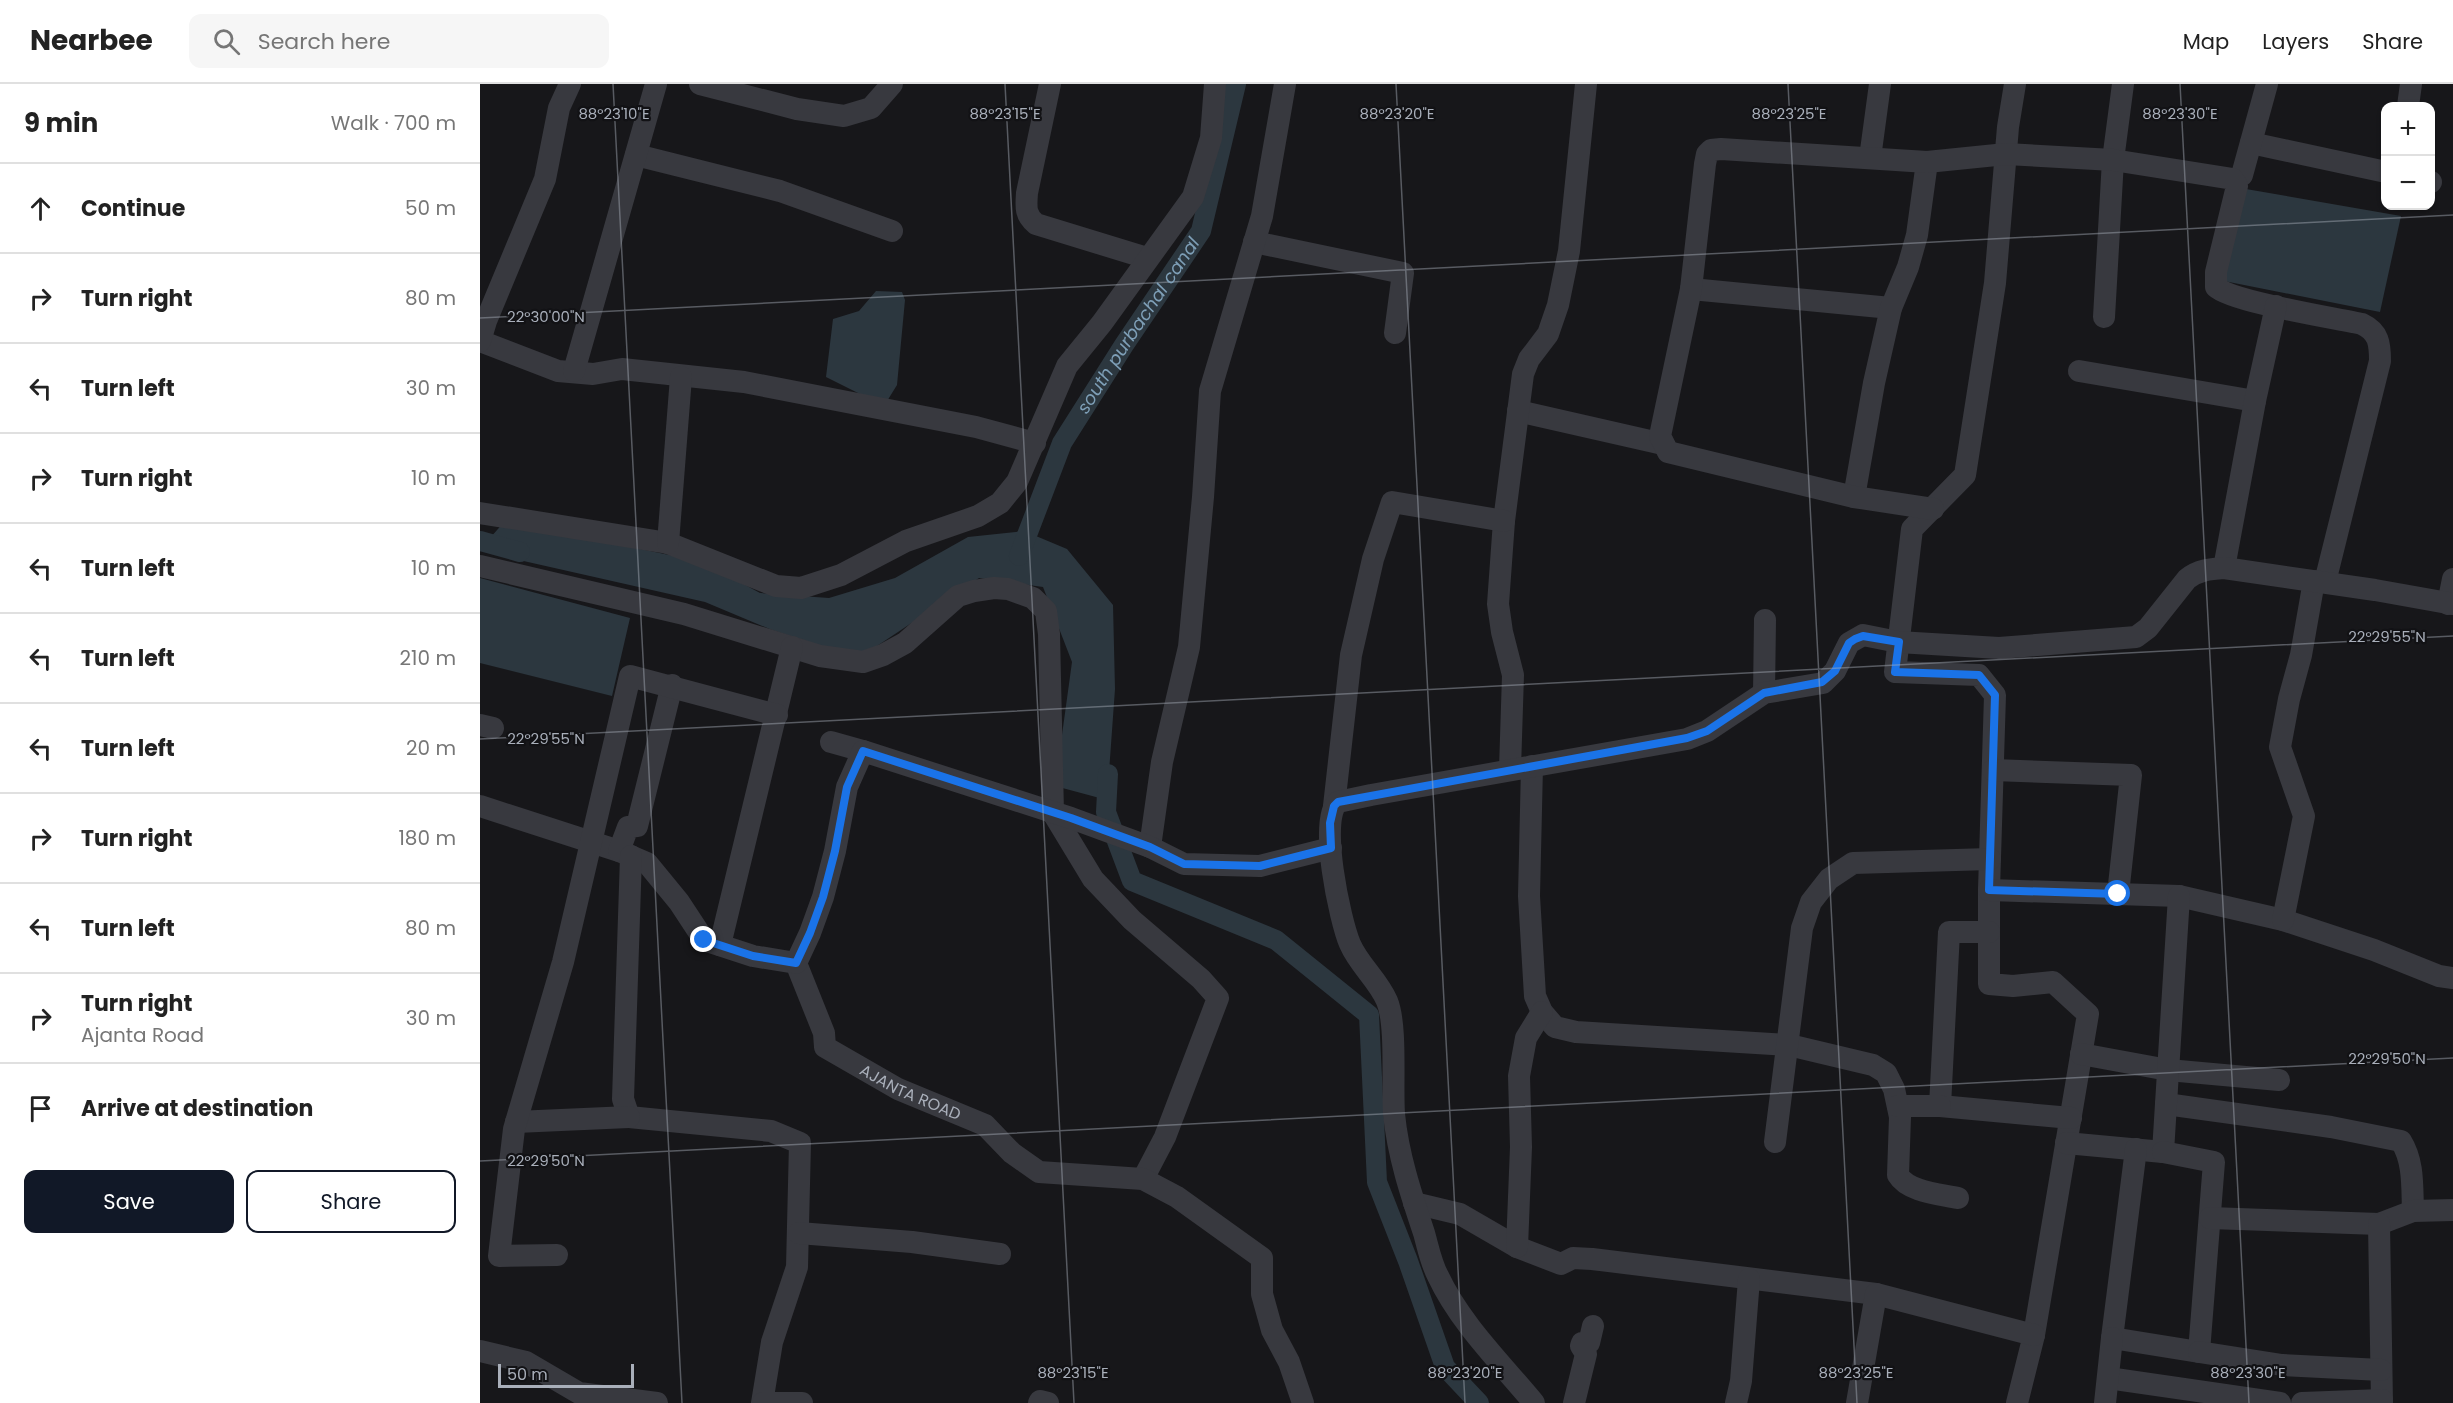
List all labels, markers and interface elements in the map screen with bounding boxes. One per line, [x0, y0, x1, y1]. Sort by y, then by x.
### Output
search box [189, 14, 609, 68]
text: Nearbee [30, 21, 153, 60]
icon: search [210, 25, 243, 58]
text: Search here [258, 26, 390, 57]
text: Map [2183, 27, 2229, 56]
text: Layers [2262, 27, 2329, 56]
text: Share [2362, 27, 2423, 56]
map controls [2381, 102, 2435, 210]
button: + [2381, 102, 2435, 156]
text: 88°23'10"E [578, 103, 650, 124]
text: 88°23'15"E [969, 103, 1041, 124]
text: 88°23'20"E [1359, 103, 1435, 124]
text: 88°23'25"E [1751, 103, 1827, 124]
text: 88°23'30"E [2142, 103, 2218, 124]
text: 9 min [24, 105, 98, 141]
text: Walk · 700 m [331, 109, 456, 137]
button: − [2381, 156, 2435, 210]
icon: ahead [24, 192, 57, 225]
text: Continue [81, 193, 185, 224]
text: 50 m [405, 194, 456, 222]
water label: south purbachal canal [1071, 232, 1206, 418]
icon: right [24, 282, 57, 315]
text: Turn right [81, 283, 192, 314]
text: 80 m [405, 284, 456, 312]
text: 22°30'00"N [507, 306, 585, 327]
icon: left [24, 372, 57, 405]
text: Turn left [81, 373, 175, 404]
text: 30 m [406, 374, 456, 402]
icon: right [24, 462, 57, 495]
text: Turn right [81, 463, 192, 494]
text: 10 m [411, 464, 456, 492]
icon: left [24, 552, 57, 585]
text: Turn left [81, 553, 175, 584]
text: 10 m [411, 554, 456, 582]
text: 22°29'55"N [2348, 626, 2426, 647]
icon: left [24, 642, 57, 675]
text: Turn left [81, 643, 175, 674]
text: 210 m [400, 644, 456, 672]
text: 22°29'55"N [507, 728, 585, 749]
icon: left [24, 732, 57, 765]
text: Turn left [81, 733, 175, 764]
text: 20 m [406, 734, 456, 762]
icon: right [24, 822, 57, 855]
text: Turn right [81, 823, 192, 854]
text: 180 m [398, 824, 456, 852]
route start [2104, 880, 2130, 906]
icon: left [24, 912, 57, 945]
text: Turn left [81, 913, 175, 944]
text: 80 m [405, 914, 456, 942]
route end [690, 926, 716, 952]
text: Turn right [81, 988, 192, 1019]
icon: right [24, 1002, 57, 1035]
text: 30 m [406, 1004, 456, 1032]
text: Ajanta Road [81, 1021, 204, 1049]
text: 22°29'50"N [2348, 1048, 2426, 1069]
street label: AJANTA ROAD [856, 1059, 965, 1126]
icon: arrive [24, 1092, 57, 1125]
text: Arrive at destination [81, 1093, 313, 1124]
text: 22°29'50"N [507, 1150, 585, 1171]
button: Save [24, 1170, 234, 1233]
button: Share [246, 1170, 456, 1233]
scale bar [498, 1361, 634, 1388]
text: 88°23'15"E [1037, 1362, 1109, 1383]
text: 88°23'20"E [1427, 1362, 1503, 1383]
text: 88°23'25"E [1818, 1362, 1894, 1383]
text: 88°23'30"E [2210, 1362, 2286, 1383]
text: 50 m [507, 1363, 548, 1386]

